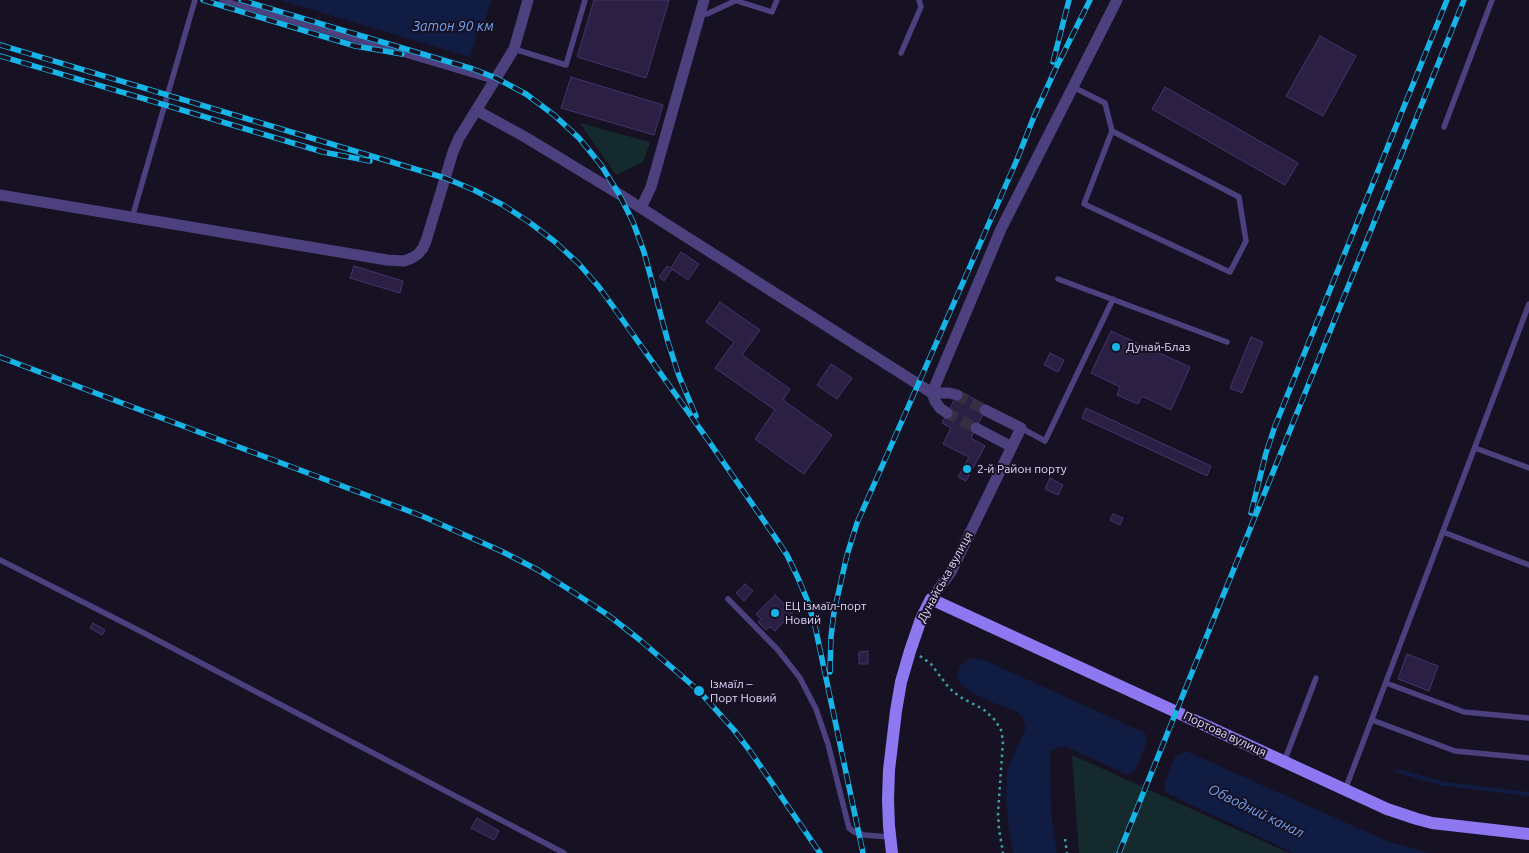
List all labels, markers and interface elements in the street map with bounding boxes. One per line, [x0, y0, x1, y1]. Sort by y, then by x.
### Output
water label: Затон 90 км [412, 18, 494, 34]
place label: Дунай-Блаз [1126, 340, 1191, 354]
marker: Дунай-Блаз [1110, 341, 1122, 353]
place label: 2-й Район порту [977, 462, 1067, 476]
marker: 2-й Район порту [961, 463, 973, 475]
street label: Дунайська вулиця [914, 529, 976, 625]
place label: ЕЦ Ізмаїл-порт Новий [785, 599, 866, 627]
marker: ЕЦ Ізмаїл-порт Новий [769, 607, 781, 619]
place label: Ізмаїл – Порт Новий [710, 677, 777, 705]
marker: Ізмаїл – Порт Новий [692, 684, 706, 698]
street label: Портова вулиця [1181, 708, 1269, 760]
water label: Обводний канал [1205, 781, 1307, 841]

